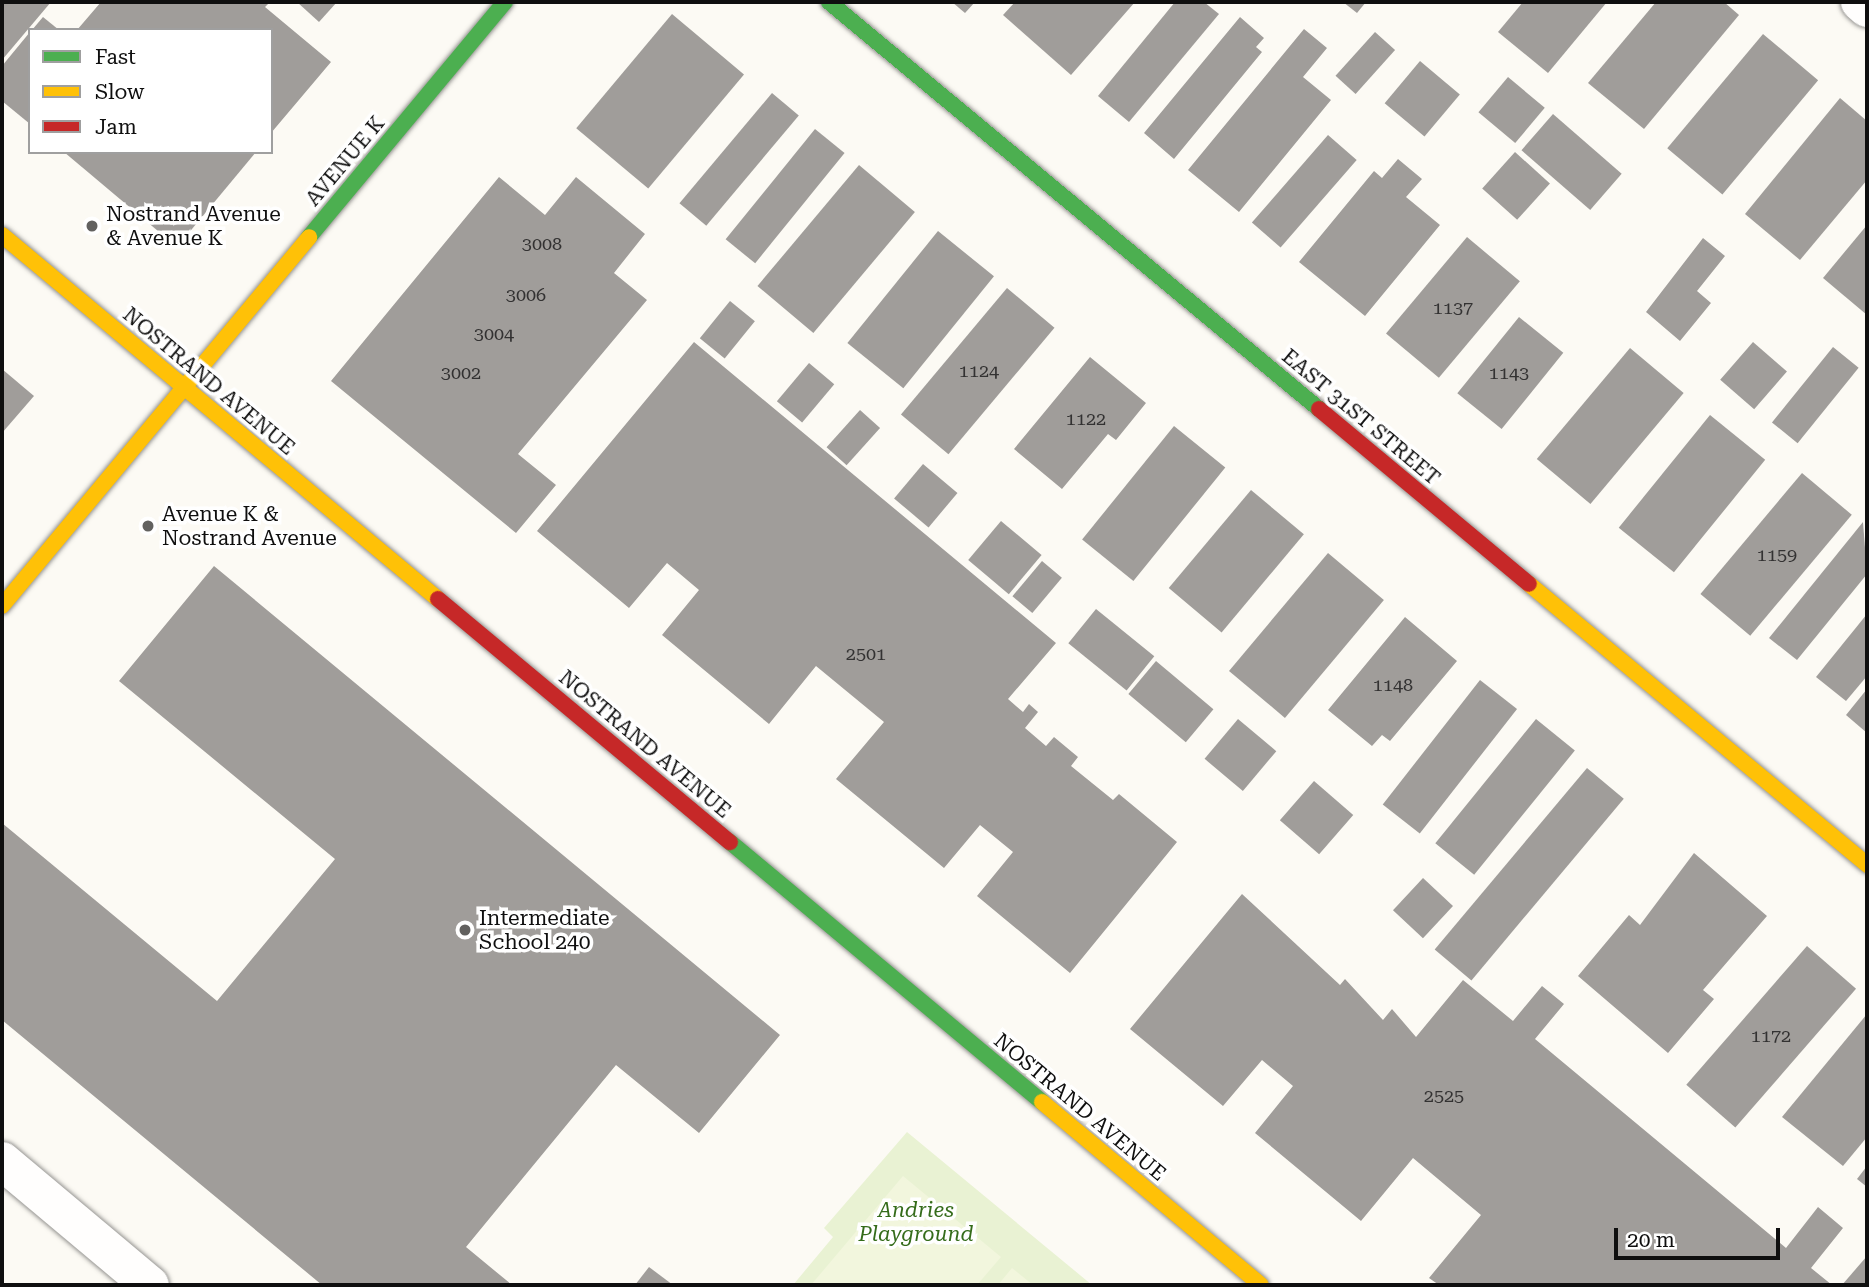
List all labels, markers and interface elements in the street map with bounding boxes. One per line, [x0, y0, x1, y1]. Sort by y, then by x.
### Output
legend [28, 28, 273, 154]
text: Fast [95, 45, 136, 69]
text: Slow [95, 80, 144, 104]
street label: AVENUE K [300, 111, 390, 211]
text: Jam [95, 115, 137, 139]
place label: Nostrand Avenue & Avenue K [106, 201, 281, 251]
marker: Nostrand Avenue & Avenue K [84, 218, 100, 234]
house number: 3008 [522, 233, 562, 255]
house number: 3006 [506, 284, 546, 306]
house number: 1137 [1433, 297, 1473, 319]
street label: NOSTRAND AVENUE [118, 302, 300, 460]
house number: 3004 [474, 323, 514, 345]
street label: EAST 31ST STREET [1277, 344, 1445, 490]
house number: 1124 [959, 360, 999, 382]
house number: 3002 [441, 362, 481, 384]
house number: 1143 [1489, 362, 1529, 384]
house number: 1122 [1066, 408, 1106, 430]
place label: Avenue K & Nostrand Avenue [162, 501, 337, 551]
marker: Avenue K & Nostrand Avenue [140, 518, 156, 534]
house number: 1159 [1757, 544, 1797, 566]
house number: 2501 [846, 643, 886, 665]
street label: NOSTRAND AVENUE [554, 665, 736, 823]
house number: 1148 [1373, 674, 1413, 696]
place label: Intermediate School 240 [479, 905, 609, 955]
marker: Intermediate School 240 [457, 922, 473, 938]
house number: 1172 [1751, 1025, 1791, 1047]
street label: NOSTRAND AVENUE [989, 1028, 1171, 1186]
house number: 2525 [1424, 1085, 1464, 1107]
park label: Andries Playground [859, 1197, 973, 1247]
scale bar [1617, 1214, 1783, 1258]
text: 20 m [1627, 1228, 1675, 1252]

